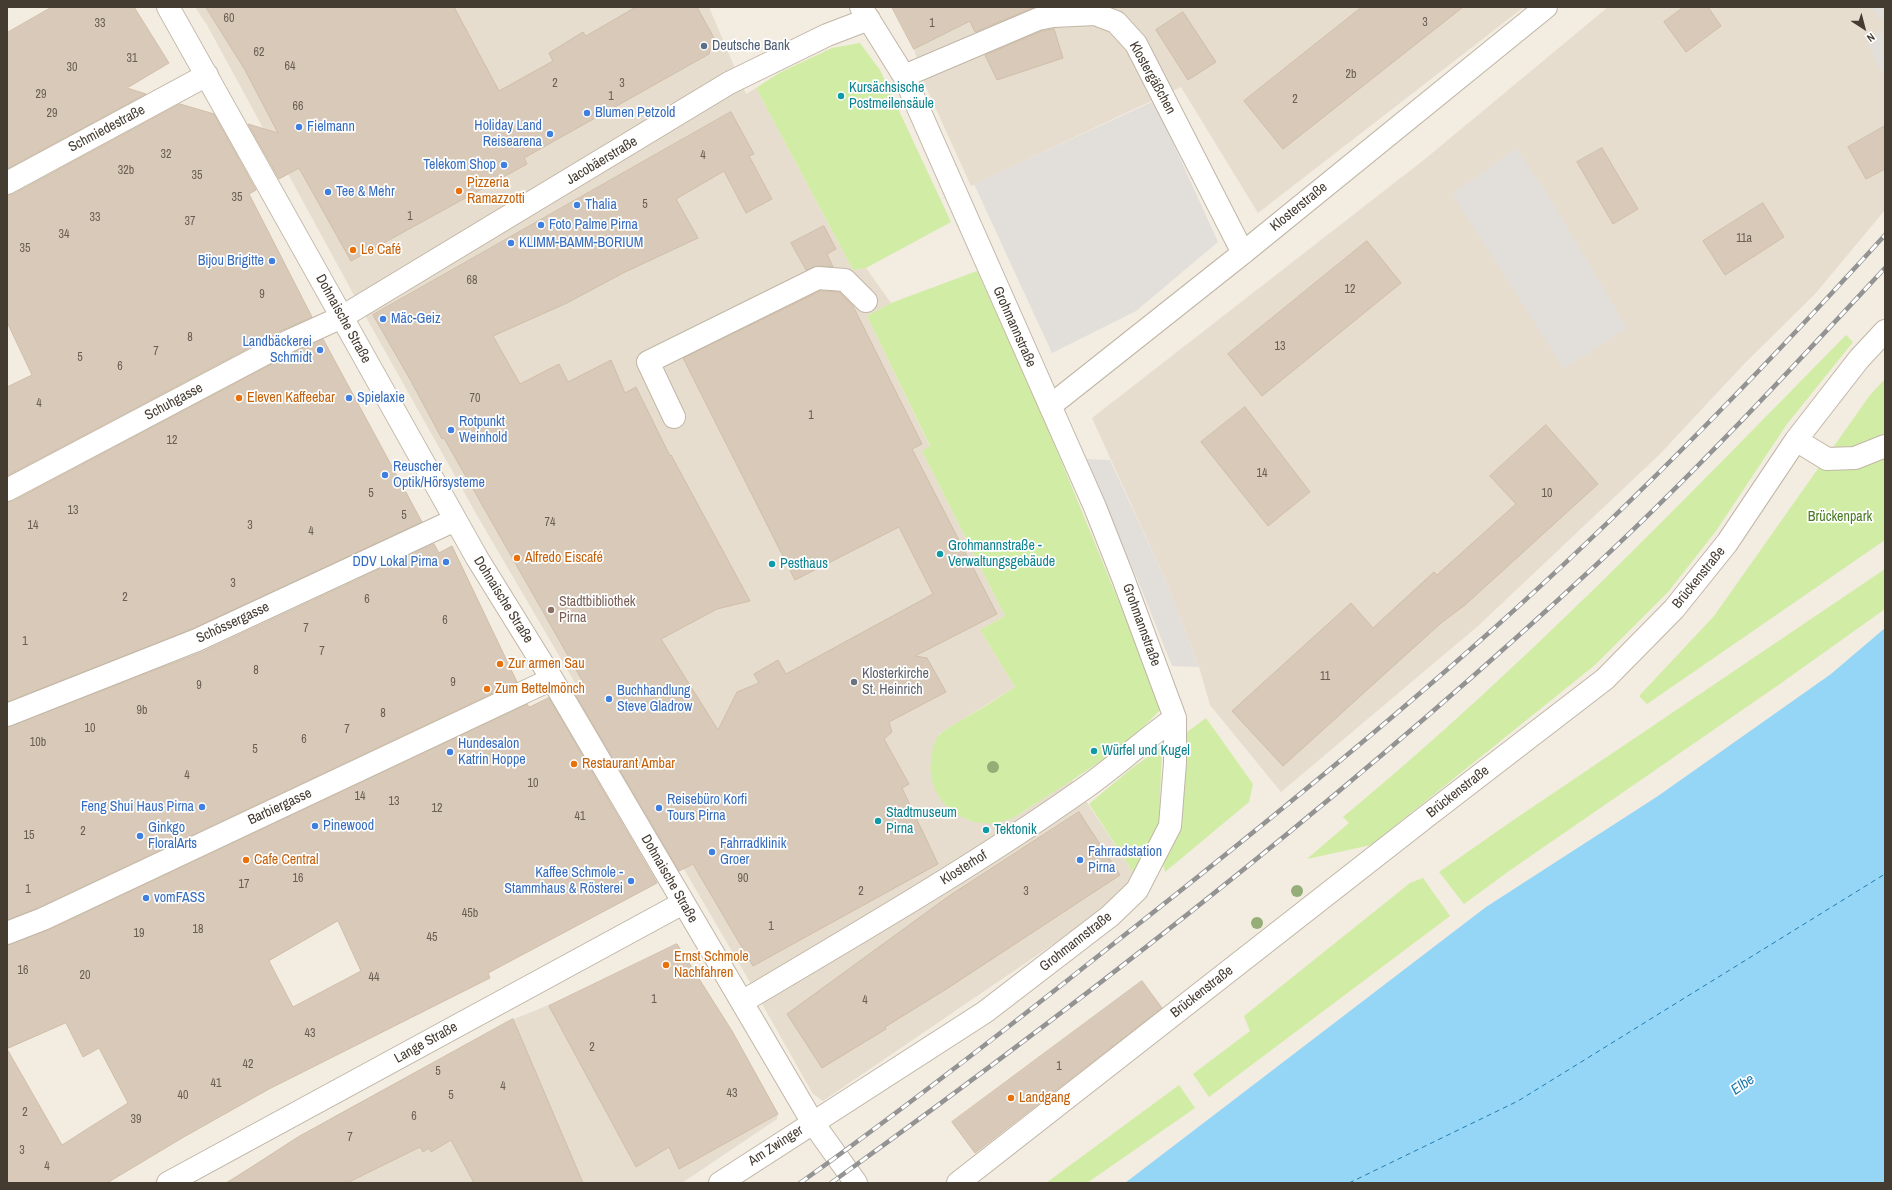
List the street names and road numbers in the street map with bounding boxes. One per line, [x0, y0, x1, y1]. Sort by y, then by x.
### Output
street label: Klostergäßchen [1125, 39, 1179, 117]
street label: Schmiedestraße [66, 102, 148, 156]
street label: Jacobäerstraße [563, 133, 641, 189]
street label: Klosterstraße [1267, 179, 1331, 235]
street label: Dohnaische Straße [312, 272, 374, 366]
street label: Grohmannstraße [989, 284, 1039, 370]
street label: Schuhgasse [142, 380, 206, 424]
street label: Brückenstraße [1669, 544, 1729, 612]
street label: Dohnaische Straße [470, 554, 536, 646]
street label: Grohmannstraße [1118, 581, 1164, 669]
street label: Schössergasse [194, 599, 272, 647]
street label: Brückenstraße [1423, 762, 1493, 822]
street label: Barbiergasse [246, 785, 314, 829]
street label: Dohnaische Straße [637, 832, 701, 926]
street label: Klosterhof [938, 847, 990, 889]
street label: Grohmannstraße [1037, 909, 1115, 975]
street label: Brückenstraße [1167, 962, 1237, 1022]
street label: Lange Straße [392, 1019, 460, 1067]
street label: Am Zwinger [745, 1122, 807, 1170]

